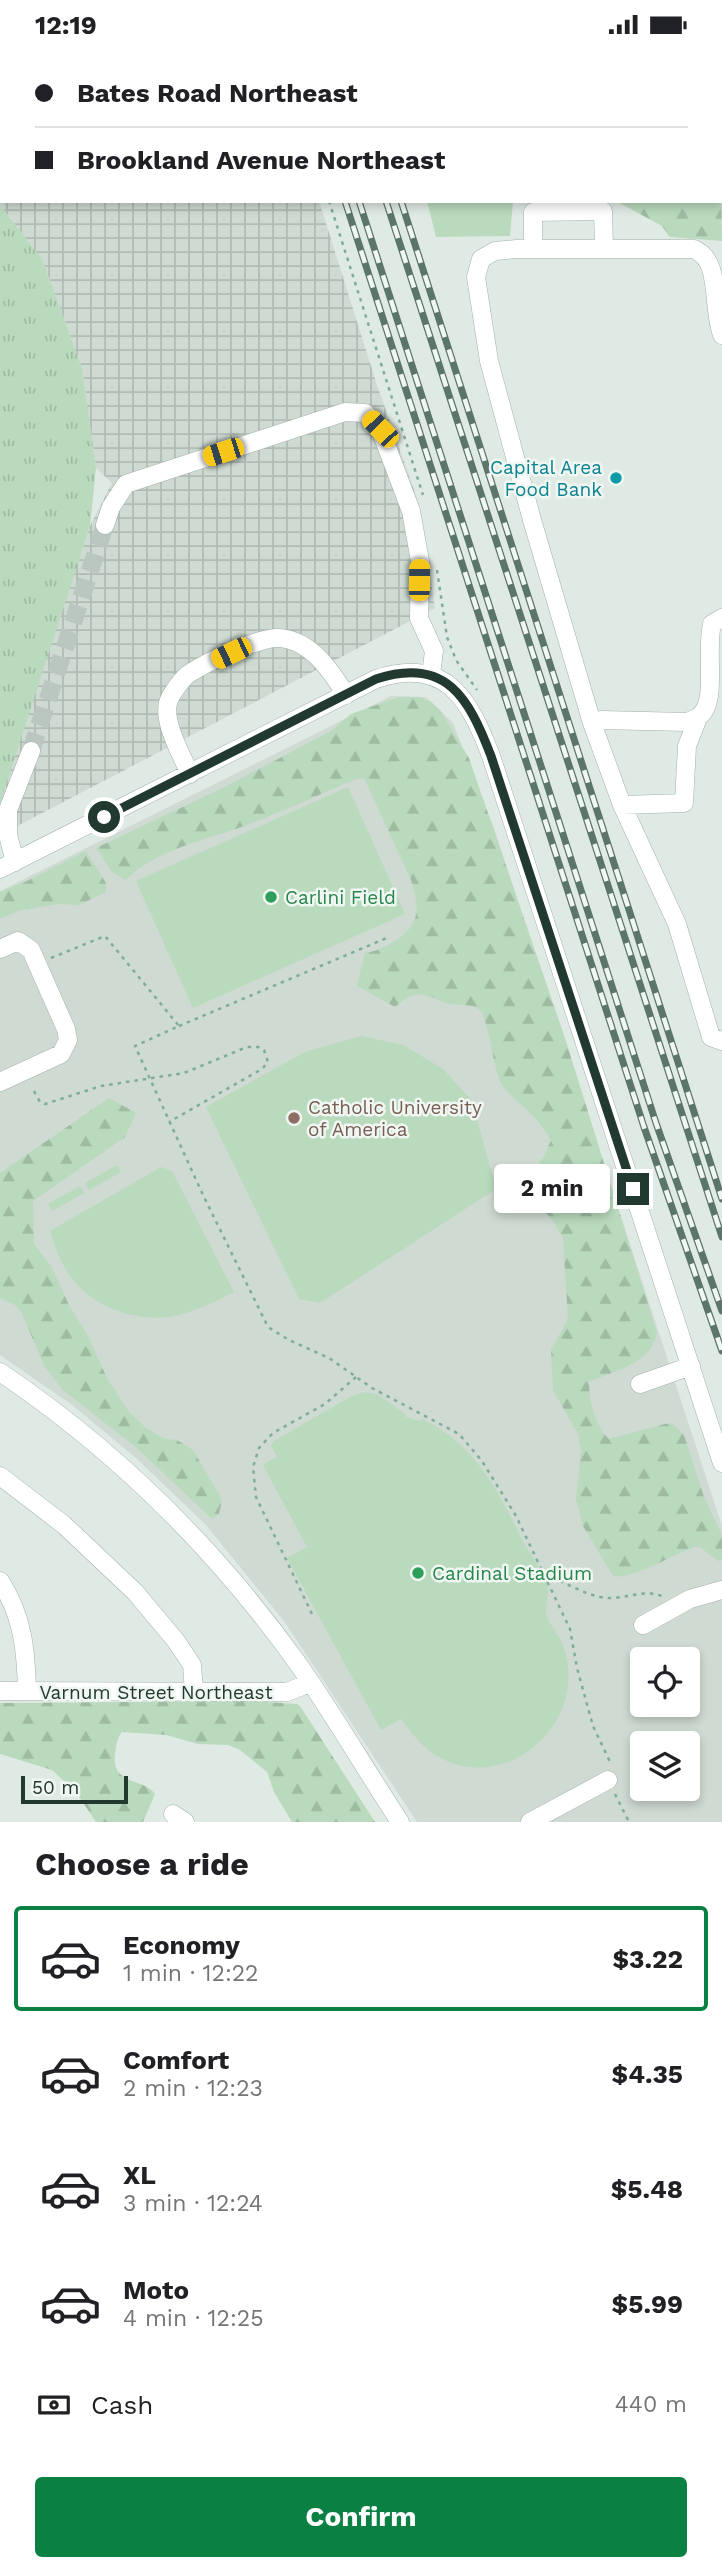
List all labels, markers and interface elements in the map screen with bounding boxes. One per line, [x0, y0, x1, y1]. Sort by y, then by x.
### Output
text: 12:19 [35, 10, 97, 40]
text: Bates Road Northeast [77, 78, 358, 108]
text: Brookland Avenue Northeast [77, 145, 445, 175]
car [358, 407, 403, 451]
car [200, 436, 247, 468]
place label: Capital Area Food Bank [490, 456, 602, 501]
marker: Capital Area Food Bank [608, 470, 624, 486]
car [409, 559, 430, 601]
car [208, 634, 255, 672]
route start [88, 801, 120, 833]
place label: Carlini Field [285, 886, 396, 909]
marker: Carlini Field [263, 889, 279, 905]
place label: Catholic University of America [308, 1096, 482, 1141]
marker: Catholic University of America [286, 1110, 302, 1126]
callout: 2 min [493, 1165, 608, 1213]
route end [617, 1173, 649, 1205]
text: 2 min [521, 1175, 583, 1202]
place label: Cardinal Stadium [432, 1562, 592, 1585]
marker: Cardinal Stadium [410, 1565, 426, 1581]
map controls [630, 1647, 700, 1801]
button: locate [630, 1647, 700, 1717]
street label: Varnum Street Northeast [39, 1681, 273, 1704]
button: layers [630, 1731, 700, 1801]
scale bar [21, 1773, 128, 1805]
text: 50 m [32, 1776, 79, 1799]
text: Choose a ride [35, 1845, 249, 1883]
icon: car [39, 1927, 102, 1990]
text: Economy [123, 1930, 240, 1960]
text: $3.22 [612, 1944, 683, 1974]
text: 1 min · 12:22 [123, 1960, 259, 1987]
icon: car [39, 2042, 102, 2105]
text: Comfort [123, 2045, 229, 2075]
text: $4.35 [612, 2059, 683, 2089]
text: 2 min · 12:23 [123, 2075, 263, 2102]
icon: car [39, 2157, 102, 2220]
text: XL [123, 2160, 156, 2190]
text: $5.48 [611, 2174, 683, 2204]
text: 3 min · 12:24 [123, 2190, 263, 2217]
icon: car [39, 2272, 102, 2335]
text: Moto [123, 2275, 189, 2305]
text: $5.99 [612, 2289, 683, 2319]
text: 4 min · 12:25 [123, 2305, 264, 2332]
icon: cash [35, 2386, 73, 2424]
text: Cash [91, 2390, 153, 2420]
text: 440 m [615, 2391, 687, 2418]
button: Confirm [35, 2477, 687, 2557]

